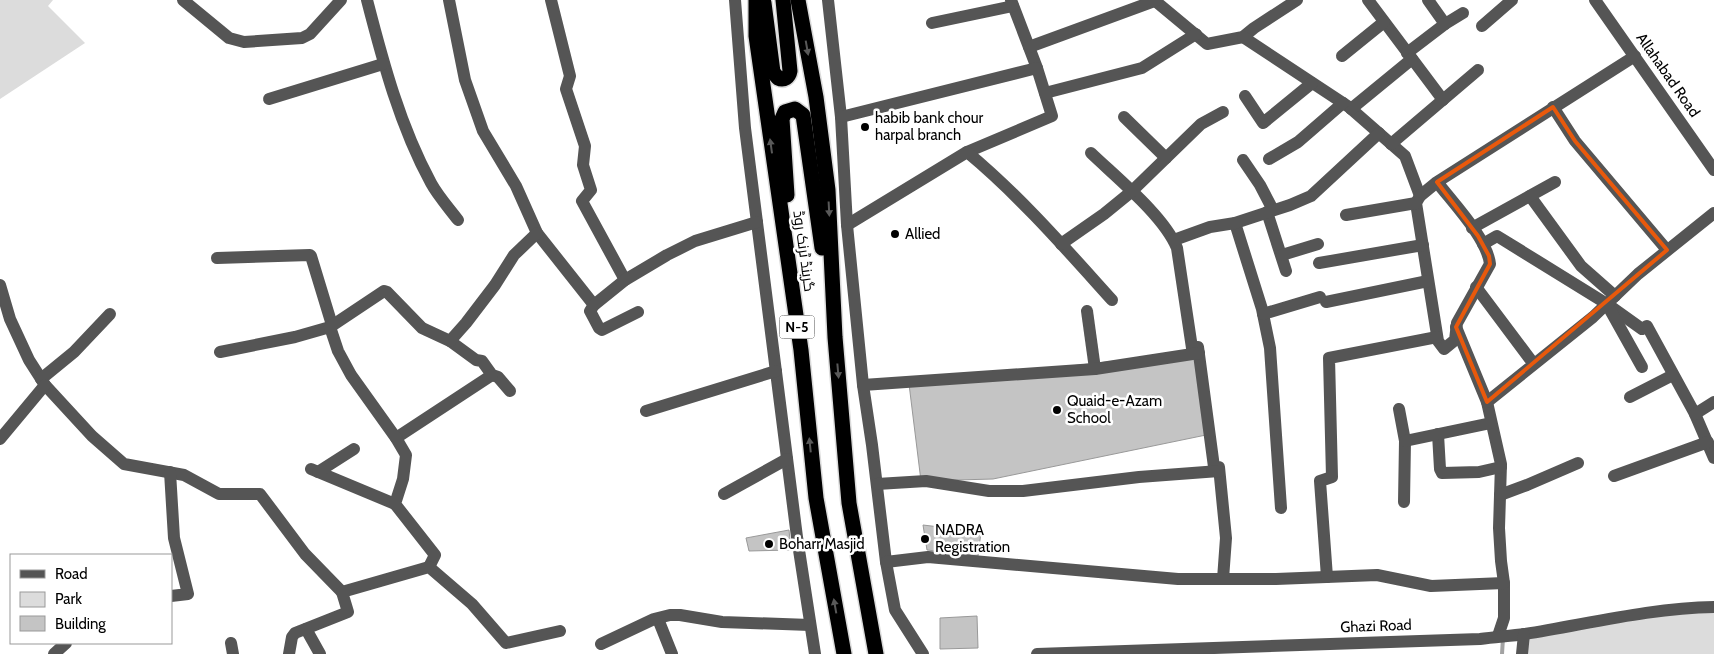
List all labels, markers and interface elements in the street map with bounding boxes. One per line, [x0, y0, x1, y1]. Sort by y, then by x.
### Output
street label: Allahabad Road [1632, 29, 1704, 121]
one-way arrow [803, 40, 811, 56]
place label: habib bank chour harpal branch [875, 109, 984, 144]
marker: habib bank chour harpal branch [859, 121, 871, 133]
one-way arrow [767, 137, 775, 153]
one-way arrow [825, 201, 833, 217]
street label: گرینڈ ٹرنک روڈ [789, 209, 819, 293]
place label: Allied [905, 225, 940, 243]
marker: Allied [889, 228, 901, 240]
road number: N-5 [780, 316, 814, 338]
one-way arrow [834, 363, 842, 379]
place label: Quaid-e-Azam School [1067, 392, 1162, 427]
marker: Quaid-e-Azam School [1051, 404, 1063, 416]
one-way arrow [806, 437, 814, 453]
place label: NADRA Registration [935, 521, 1010, 556]
marker: NADRA Registration [919, 533, 931, 545]
place label: Boharr Masjid [779, 535, 865, 553]
marker: Boharr Masjid [763, 538, 775, 550]
legend [10, 554, 172, 644]
text: Road [55, 565, 88, 583]
text: Park [55, 590, 82, 608]
one-way arrow [831, 598, 839, 614]
text: Building [55, 615, 106, 633]
street label: Ghazi Road [1340, 616, 1412, 636]

